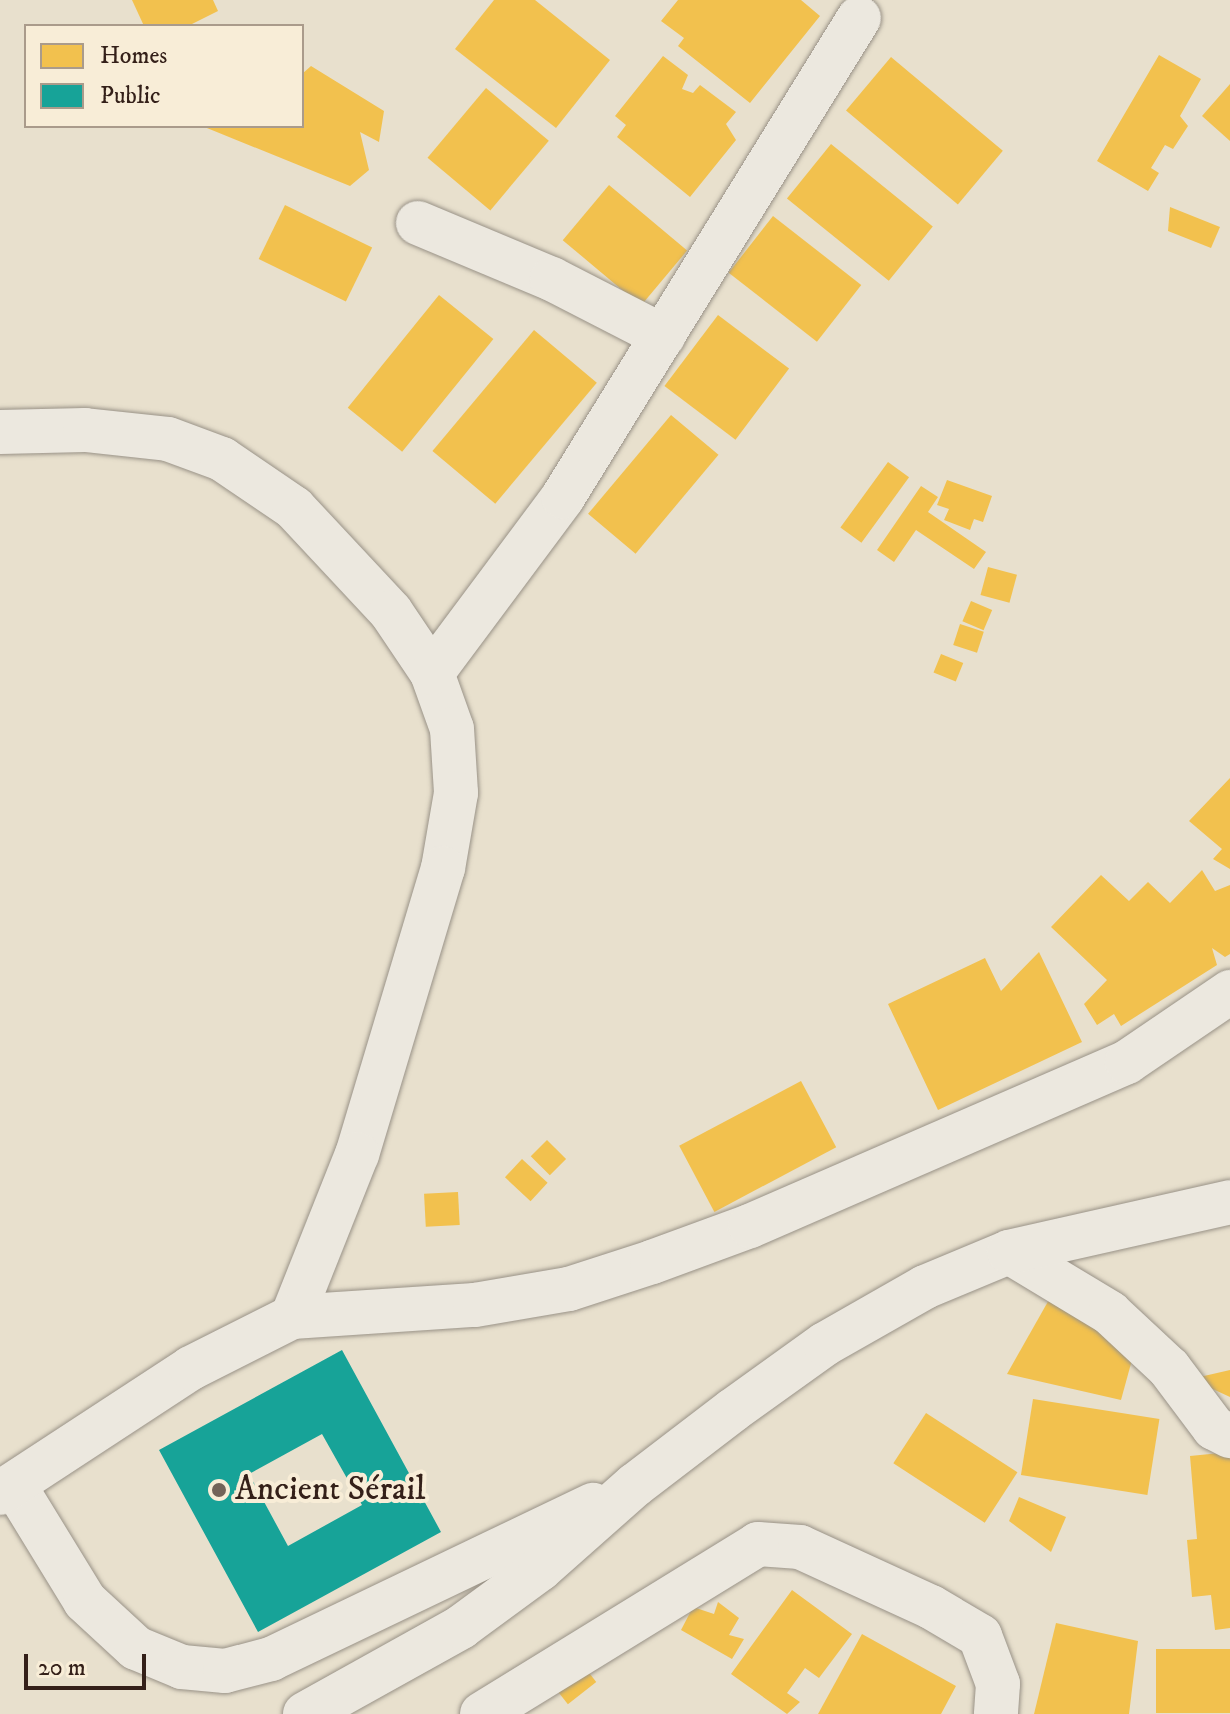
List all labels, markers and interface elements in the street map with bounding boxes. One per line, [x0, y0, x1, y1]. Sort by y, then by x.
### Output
legend [24, 24, 304, 128]
text: Homes [100, 41, 167, 71]
text: Public [100, 81, 160, 111]
place label: Ancient Sérail [235, 1470, 426, 1510]
marker: Ancient Sérail [210, 1481, 228, 1499]
scale bar [28, 1638, 150, 1688]
text: 20 m [38, 1653, 86, 1683]

